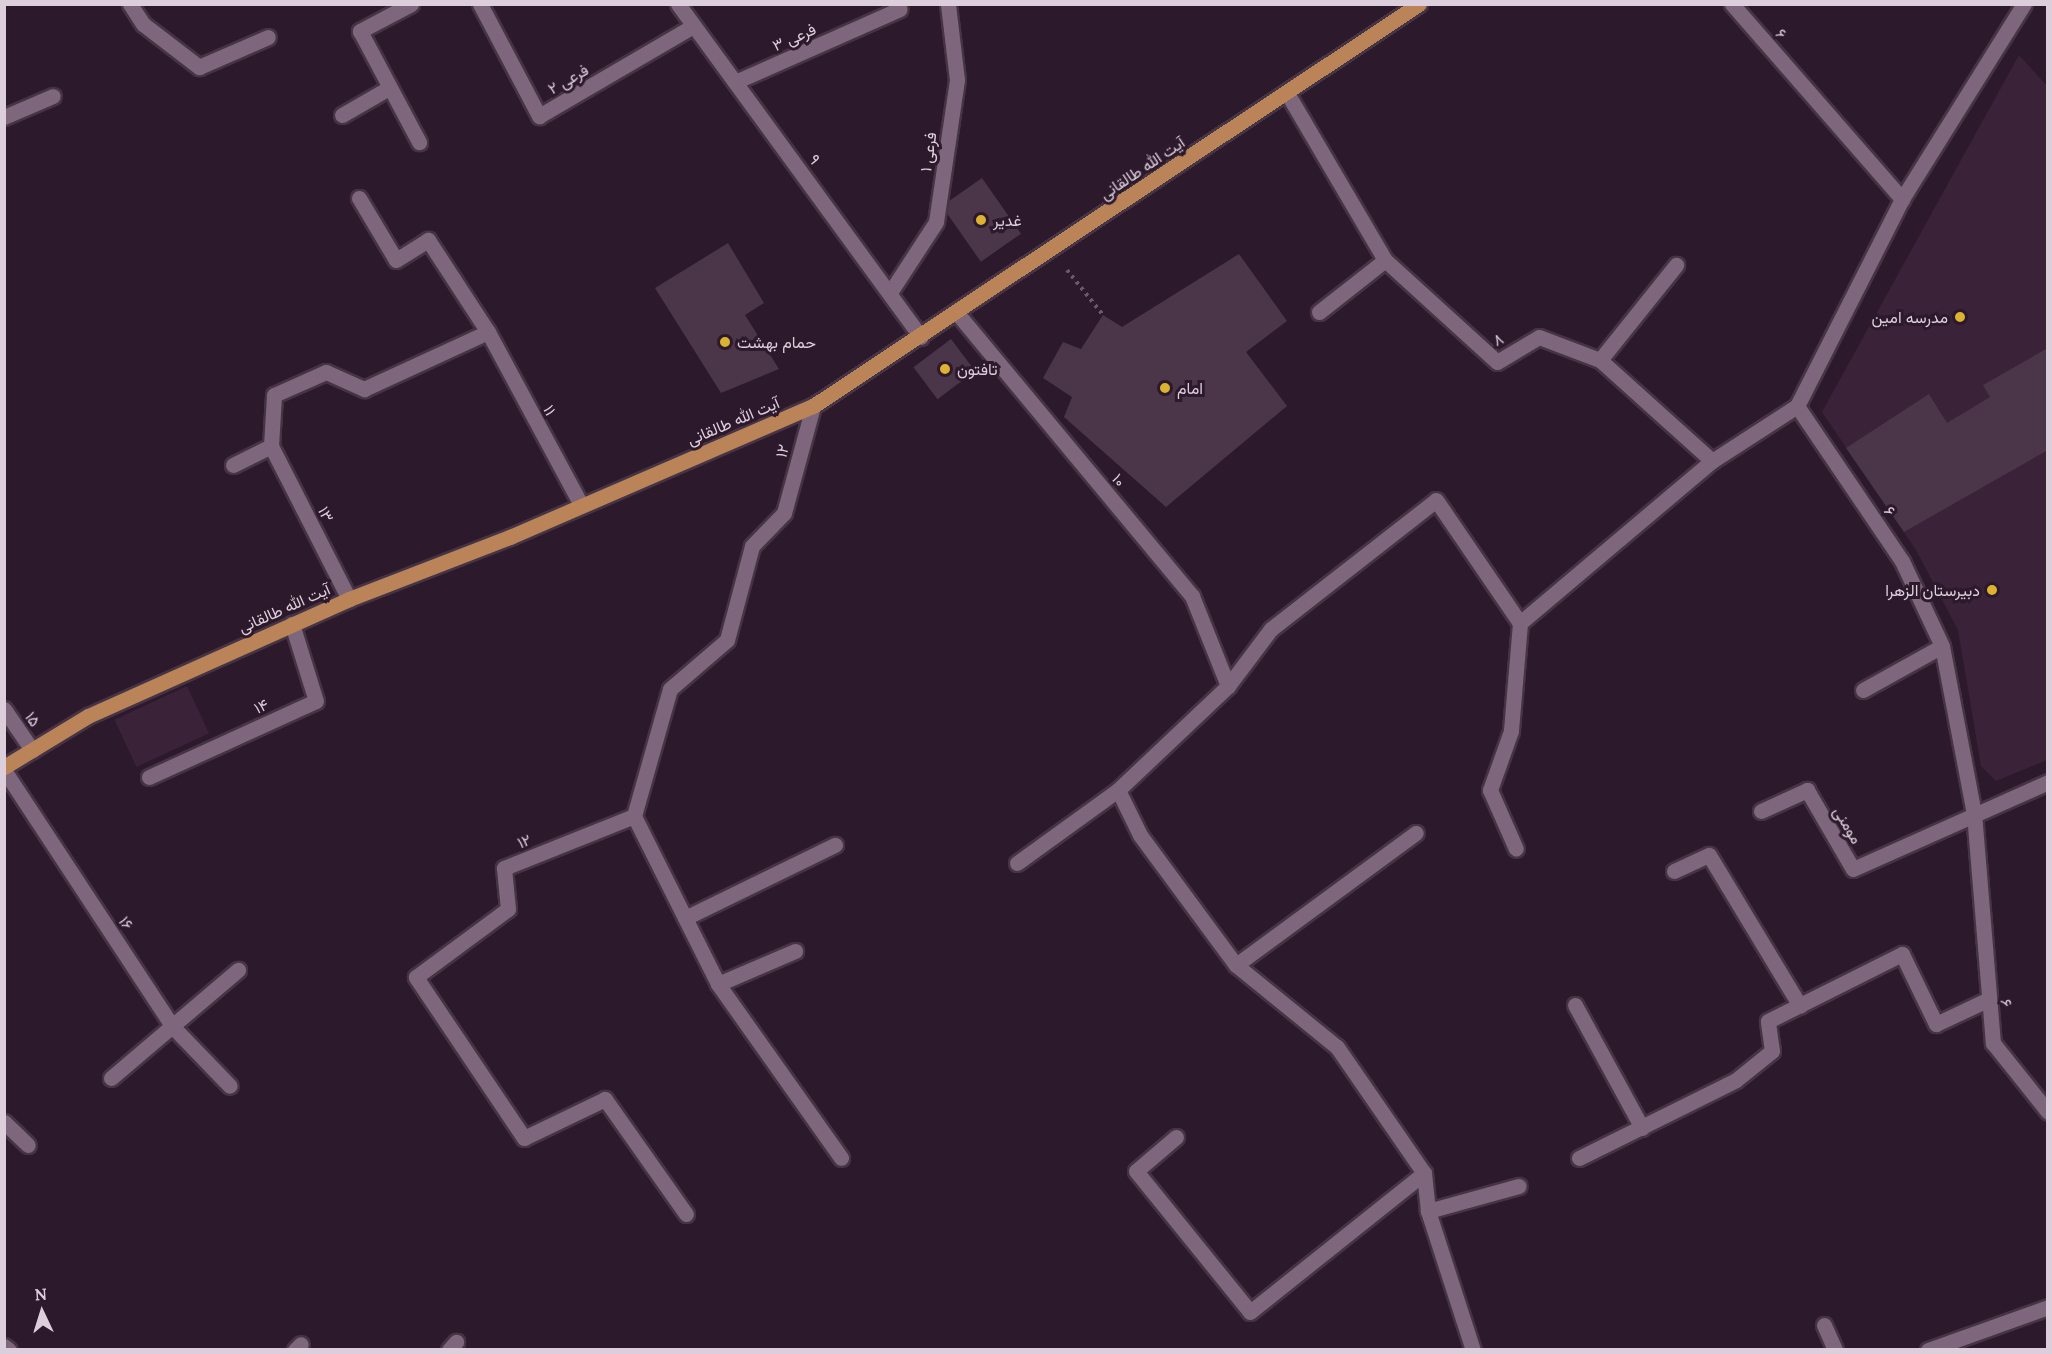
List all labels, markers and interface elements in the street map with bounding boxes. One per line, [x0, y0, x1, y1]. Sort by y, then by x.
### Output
street label: فرعی ۳ [769, 19, 819, 55]
street label: ۶ [1771, 25, 1791, 43]
street label: فرعی ۲ [544, 60, 592, 98]
street label: فرعی ۱ [916, 131, 940, 173]
street label: آیت الله طالقانی [1096, 133, 1188, 203]
street label: ۹ [805, 150, 825, 168]
place label: غدیر [993, 210, 1022, 230]
marker: غدیر [974, 213, 988, 227]
place label: مدرسه امین [1871, 307, 1948, 327]
marker: مدرسه امین [1953, 310, 1967, 324]
street label: ۸ [1490, 328, 1506, 350]
place label: حمام بهشت [737, 332, 816, 352]
marker: حمام بهشت [718, 335, 732, 349]
place label: تافتون [957, 359, 997, 379]
marker: تافتون [938, 362, 952, 376]
place label: امام [1177, 378, 1203, 398]
marker: امام [1158, 381, 1172, 395]
street label: آیت الله طالقانی [684, 393, 782, 449]
street label: ۱۱ [539, 401, 561, 419]
street label: ۱۲ [771, 442, 793, 460]
street label: ۱۰ [1108, 469, 1130, 491]
street label: ۶ [1880, 502, 1900, 520]
street label: ۱۳ [314, 503, 338, 525]
street label: آیت الله طالقانی [235, 579, 333, 637]
place label: دبیرستان الزهرا [1885, 580, 1980, 600]
marker: دبیرستان الزهرا [1985, 583, 1999, 597]
street label: ۱۴ [251, 694, 271, 718]
street label: ۱۵ [21, 708, 45, 730]
street label: مومنی [1830, 803, 1866, 847]
street label: ۱۲ [514, 830, 534, 852]
street label: ۱۶ [115, 913, 137, 933]
street label: ۶ [1996, 998, 2016, 1008]
north arrow [12, 1282, 72, 1342]
text: N [34, 1284, 48, 1304]

